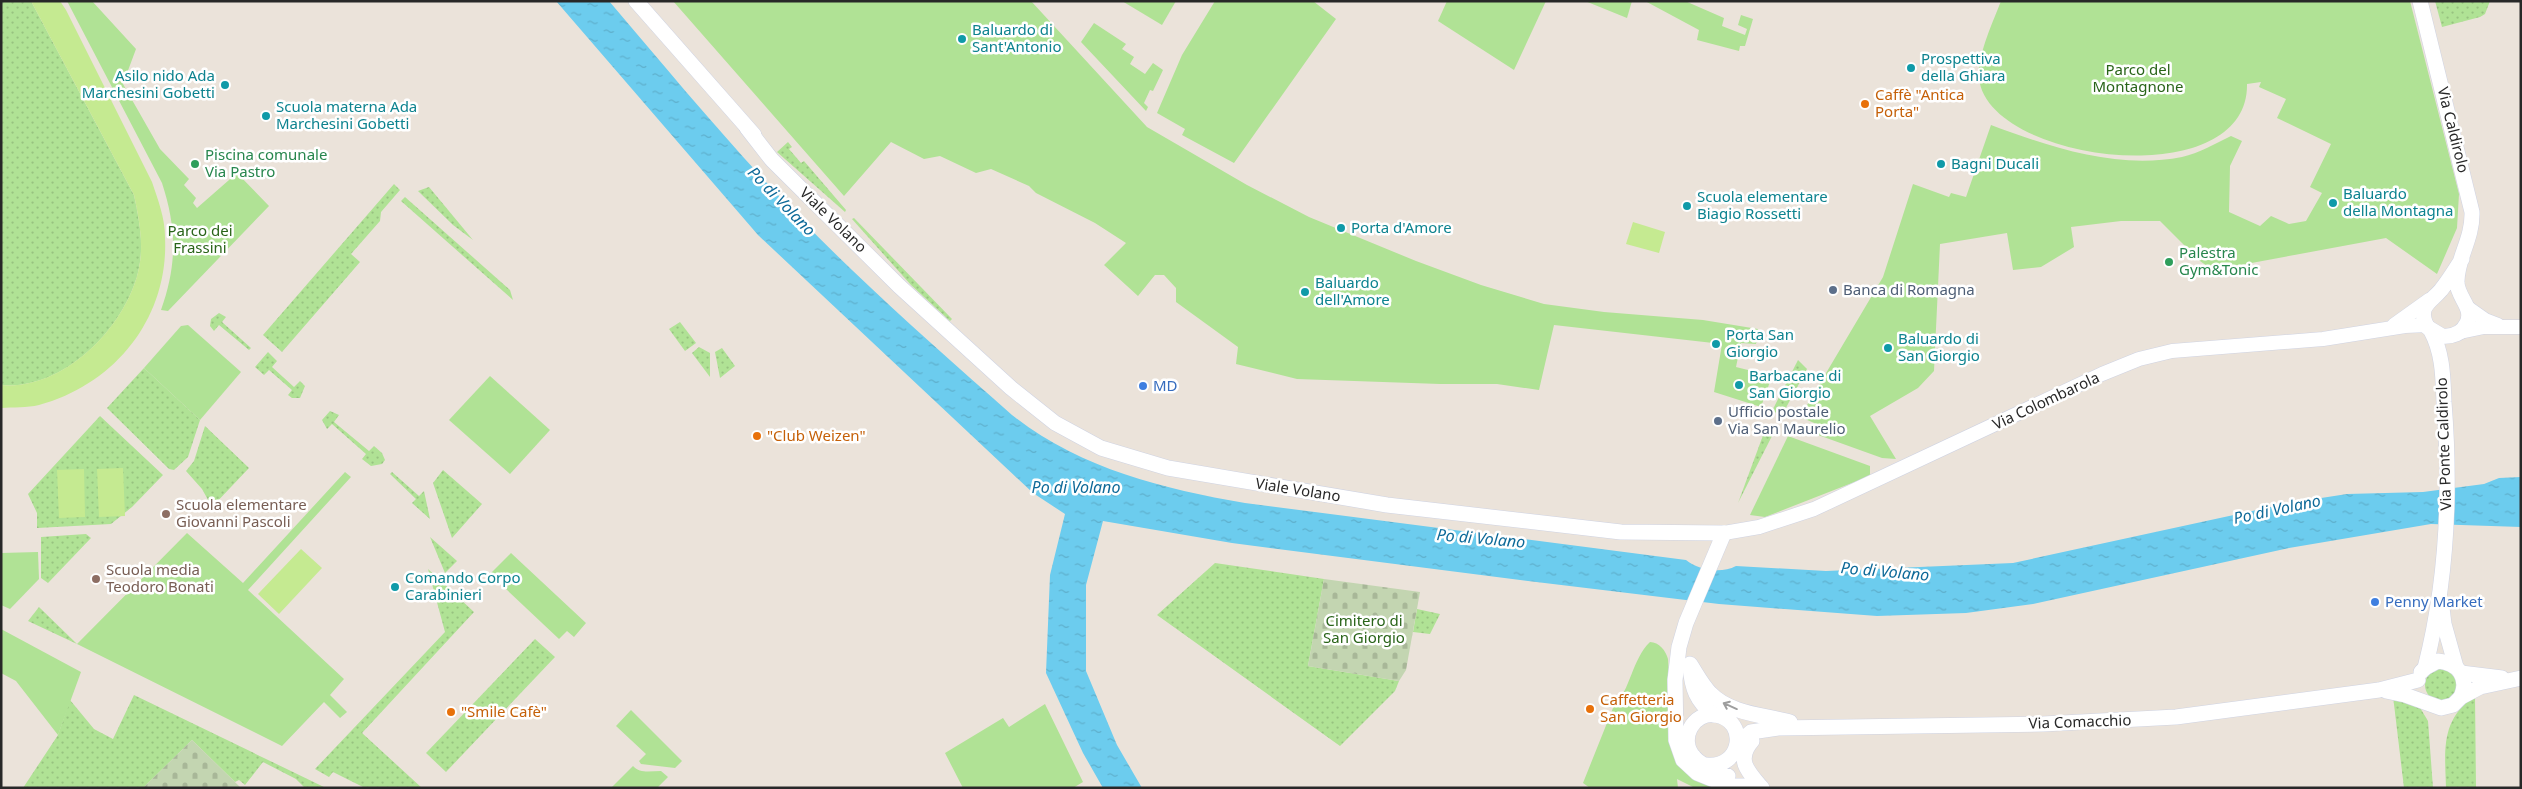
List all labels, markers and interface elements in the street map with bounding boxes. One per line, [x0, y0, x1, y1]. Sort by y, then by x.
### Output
place label: Baluardo di Sant'Antonio [972, 19, 1062, 56]
marker: Baluardo di Sant'Antonio [956, 33, 968, 45]
place label: Prospettiva della Ghiara [1921, 48, 2006, 85]
park label: Parco del Montagnone [2092, 59, 2184, 96]
marker: Prospettiva della Ghiara [1905, 62, 1917, 74]
place label: Asilo nido Ada Marchesini Gobetti [82, 65, 215, 102]
marker: Asilo nido Ada Marchesini Gobetti [219, 79, 231, 91]
place label: Caffè "Antica Porta" [1875, 84, 1964, 121]
street label: Via Caldirolo [2434, 85, 2474, 175]
place label: Scuola materna Ada Marchesini Gobetti [276, 96, 417, 133]
marker: Caffè "Antica Porta" [1859, 98, 1871, 110]
marker: Scuola materna Ada Marchesini Gobetti [260, 110, 272, 122]
place label: Piscina comunale Via Pastro [205, 144, 327, 181]
place label: Bagni Ducali [1951, 153, 2039, 173]
marker: Piscina comunale Via Pastro [189, 158, 201, 170]
marker: Bagni Ducali [1935, 158, 1947, 170]
water label: Po di Volano [743, 161, 821, 241]
street label: Viale Volano [796, 182, 872, 256]
place label: Baluardo della Montagna [2343, 183, 2453, 220]
place label: Scuola elementare Biagio Rossetti [1697, 186, 1828, 223]
marker: Baluardo della Montagna [2327, 197, 2339, 209]
marker: Scuola elementare Biagio Rossetti [1681, 200, 1693, 212]
place label: Porta d'Amore [1351, 217, 1452, 237]
park label: Parco dei Frassini [167, 220, 233, 257]
marker: Porta d'Amore [1335, 222, 1347, 234]
place label: Palestra Gym&Tonic [2179, 242, 2258, 279]
marker: Palestra Gym&Tonic [2163, 256, 2175, 268]
place label: Baluardo dell'Amore [1315, 272, 1390, 309]
place label: Banca di Romagna [1843, 279, 1975, 299]
marker: Banca di Romagna [1827, 284, 1839, 296]
marker: Baluardo dell'Amore [1299, 286, 1311, 298]
place label: Porta San Giorgio [1726, 324, 1794, 361]
place label: Baluardo di San Giorgio [1898, 328, 1980, 365]
marker: Porta San Giorgio [1710, 338, 1722, 350]
marker: Baluardo di San Giorgio [1882, 342, 1894, 354]
place label: Barbacane di San Giorgio [1749, 365, 1841, 402]
street label: Via Colombarola [1989, 367, 2102, 434]
place label: MD [1153, 375, 1178, 395]
street label: Via Ponte Caldirolo [2431, 377, 2455, 511]
marker: Barbacane di San Giorgio [1733, 379, 1745, 391]
marker: MD [1137, 380, 1149, 392]
place label: Ufficio postale Via San Maurelio [1728, 401, 1845, 438]
marker: Ufficio postale Via San Maurelio [1712, 415, 1724, 427]
place label: "Club Weizen" [767, 425, 866, 445]
marker: "Club Weizen" [751, 430, 763, 442]
street label: Viale Volano [1254, 472, 1342, 506]
water label: Po di Volano [1032, 476, 1120, 498]
water label: Po di Volano [2231, 489, 2323, 529]
place label: Scuola elementare Giovanni Pascoli [176, 494, 307, 531]
marker: Scuola elementare Giovanni Pascoli [160, 508, 172, 520]
water label: Po di Volano [1436, 523, 1526, 553]
water label: Po di Volano [1840, 556, 1930, 586]
place label: Scuola media Teodoro Bonati [106, 559, 214, 596]
place label: Comando Corpo Carabinieri [405, 567, 521, 604]
marker: Scuola media Teodoro Bonati [90, 573, 102, 585]
marker: Comando Corpo Carabinieri [389, 581, 401, 593]
place label: Penny Market [2385, 591, 2483, 611]
marker: Penny Market [2369, 596, 2381, 608]
park label: Cimitero di San Giorgio [1323, 610, 1405, 647]
place label: Caffetteria San Giorgio [1600, 689, 1682, 726]
place label: "Smile Cafè" [461, 701, 547, 721]
one-way arrow [1723, 701, 1738, 710]
marker: Caffetteria San Giorgio [1584, 703, 1596, 715]
marker: "Smile Cafè" [445, 706, 457, 718]
street label: Via Comacchio [2028, 709, 2132, 733]

